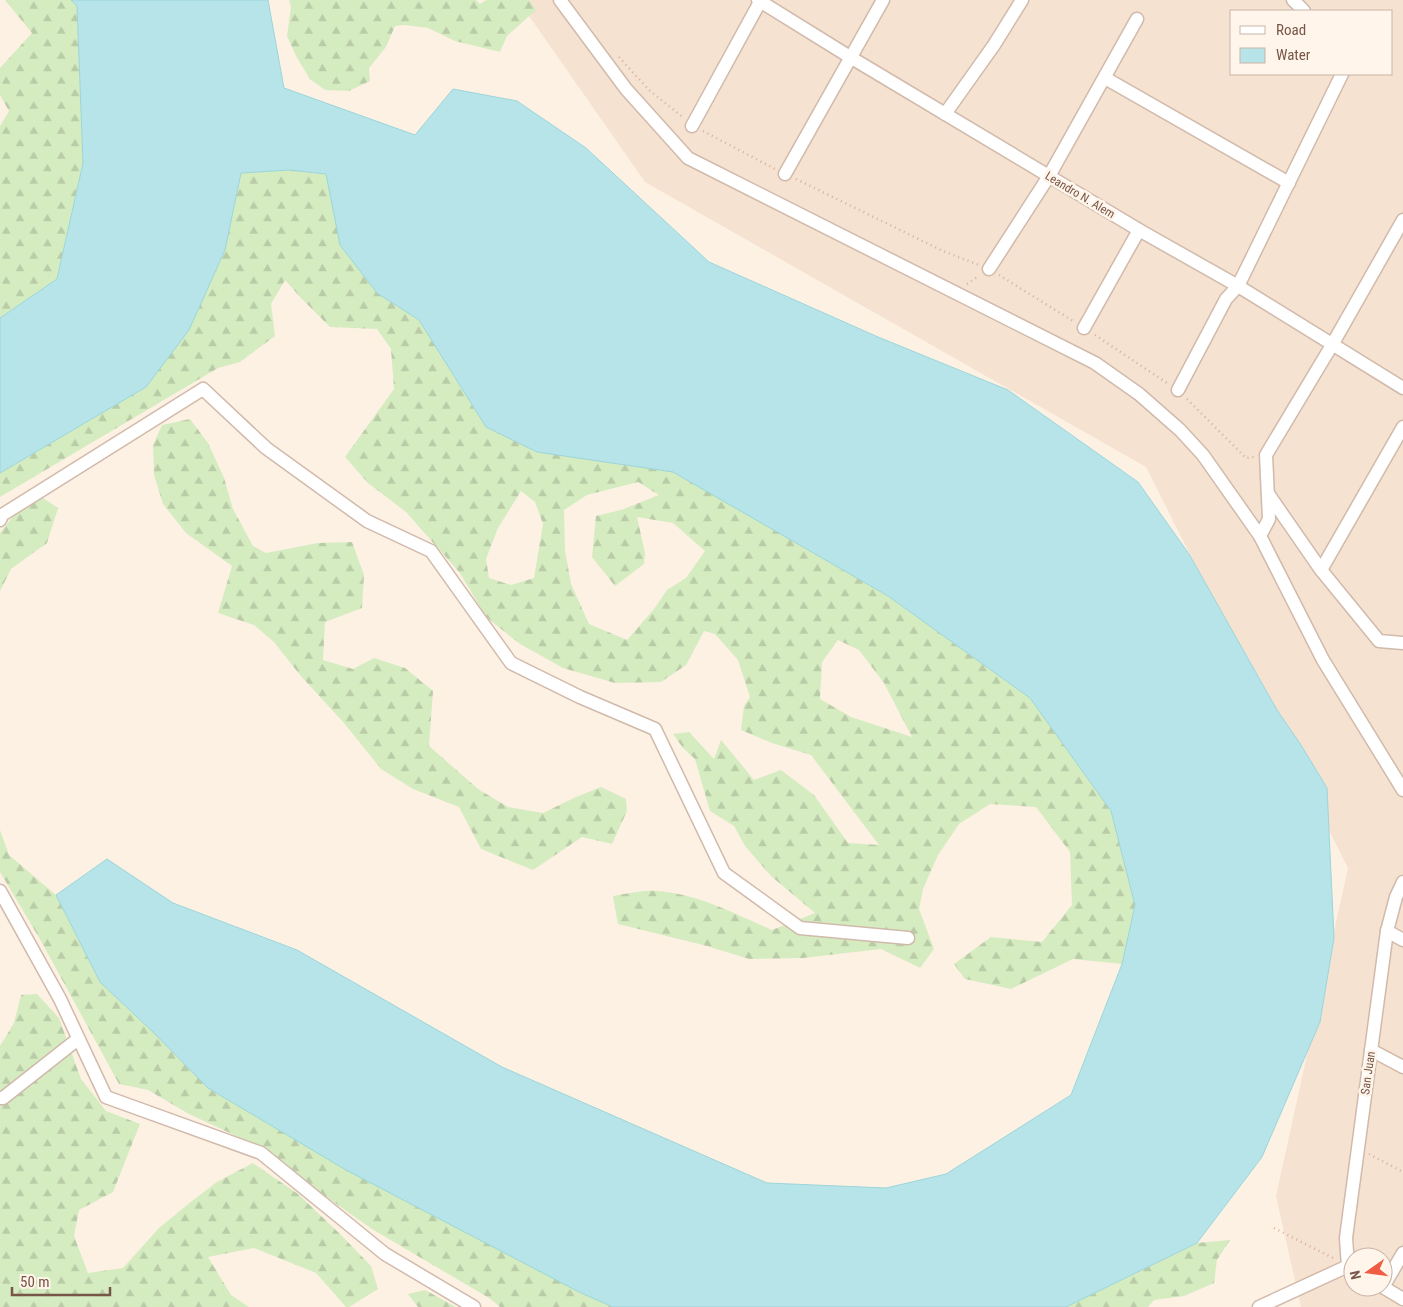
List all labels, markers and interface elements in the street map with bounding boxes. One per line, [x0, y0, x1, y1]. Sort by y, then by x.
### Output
legend [1230, 10, 1393, 75]
text: Road [1276, 21, 1306, 39]
text: Water [1276, 46, 1311, 64]
street label: Leandro N. Alem [1043, 169, 1117, 221]
street label: San Juan [1358, 1050, 1378, 1096]
north arrow [1343, 1247, 1393, 1297]
scale bar [12, 1264, 110, 1296]
text: N [1347, 1269, 1364, 1281]
text: 50 m [20, 1273, 50, 1291]

